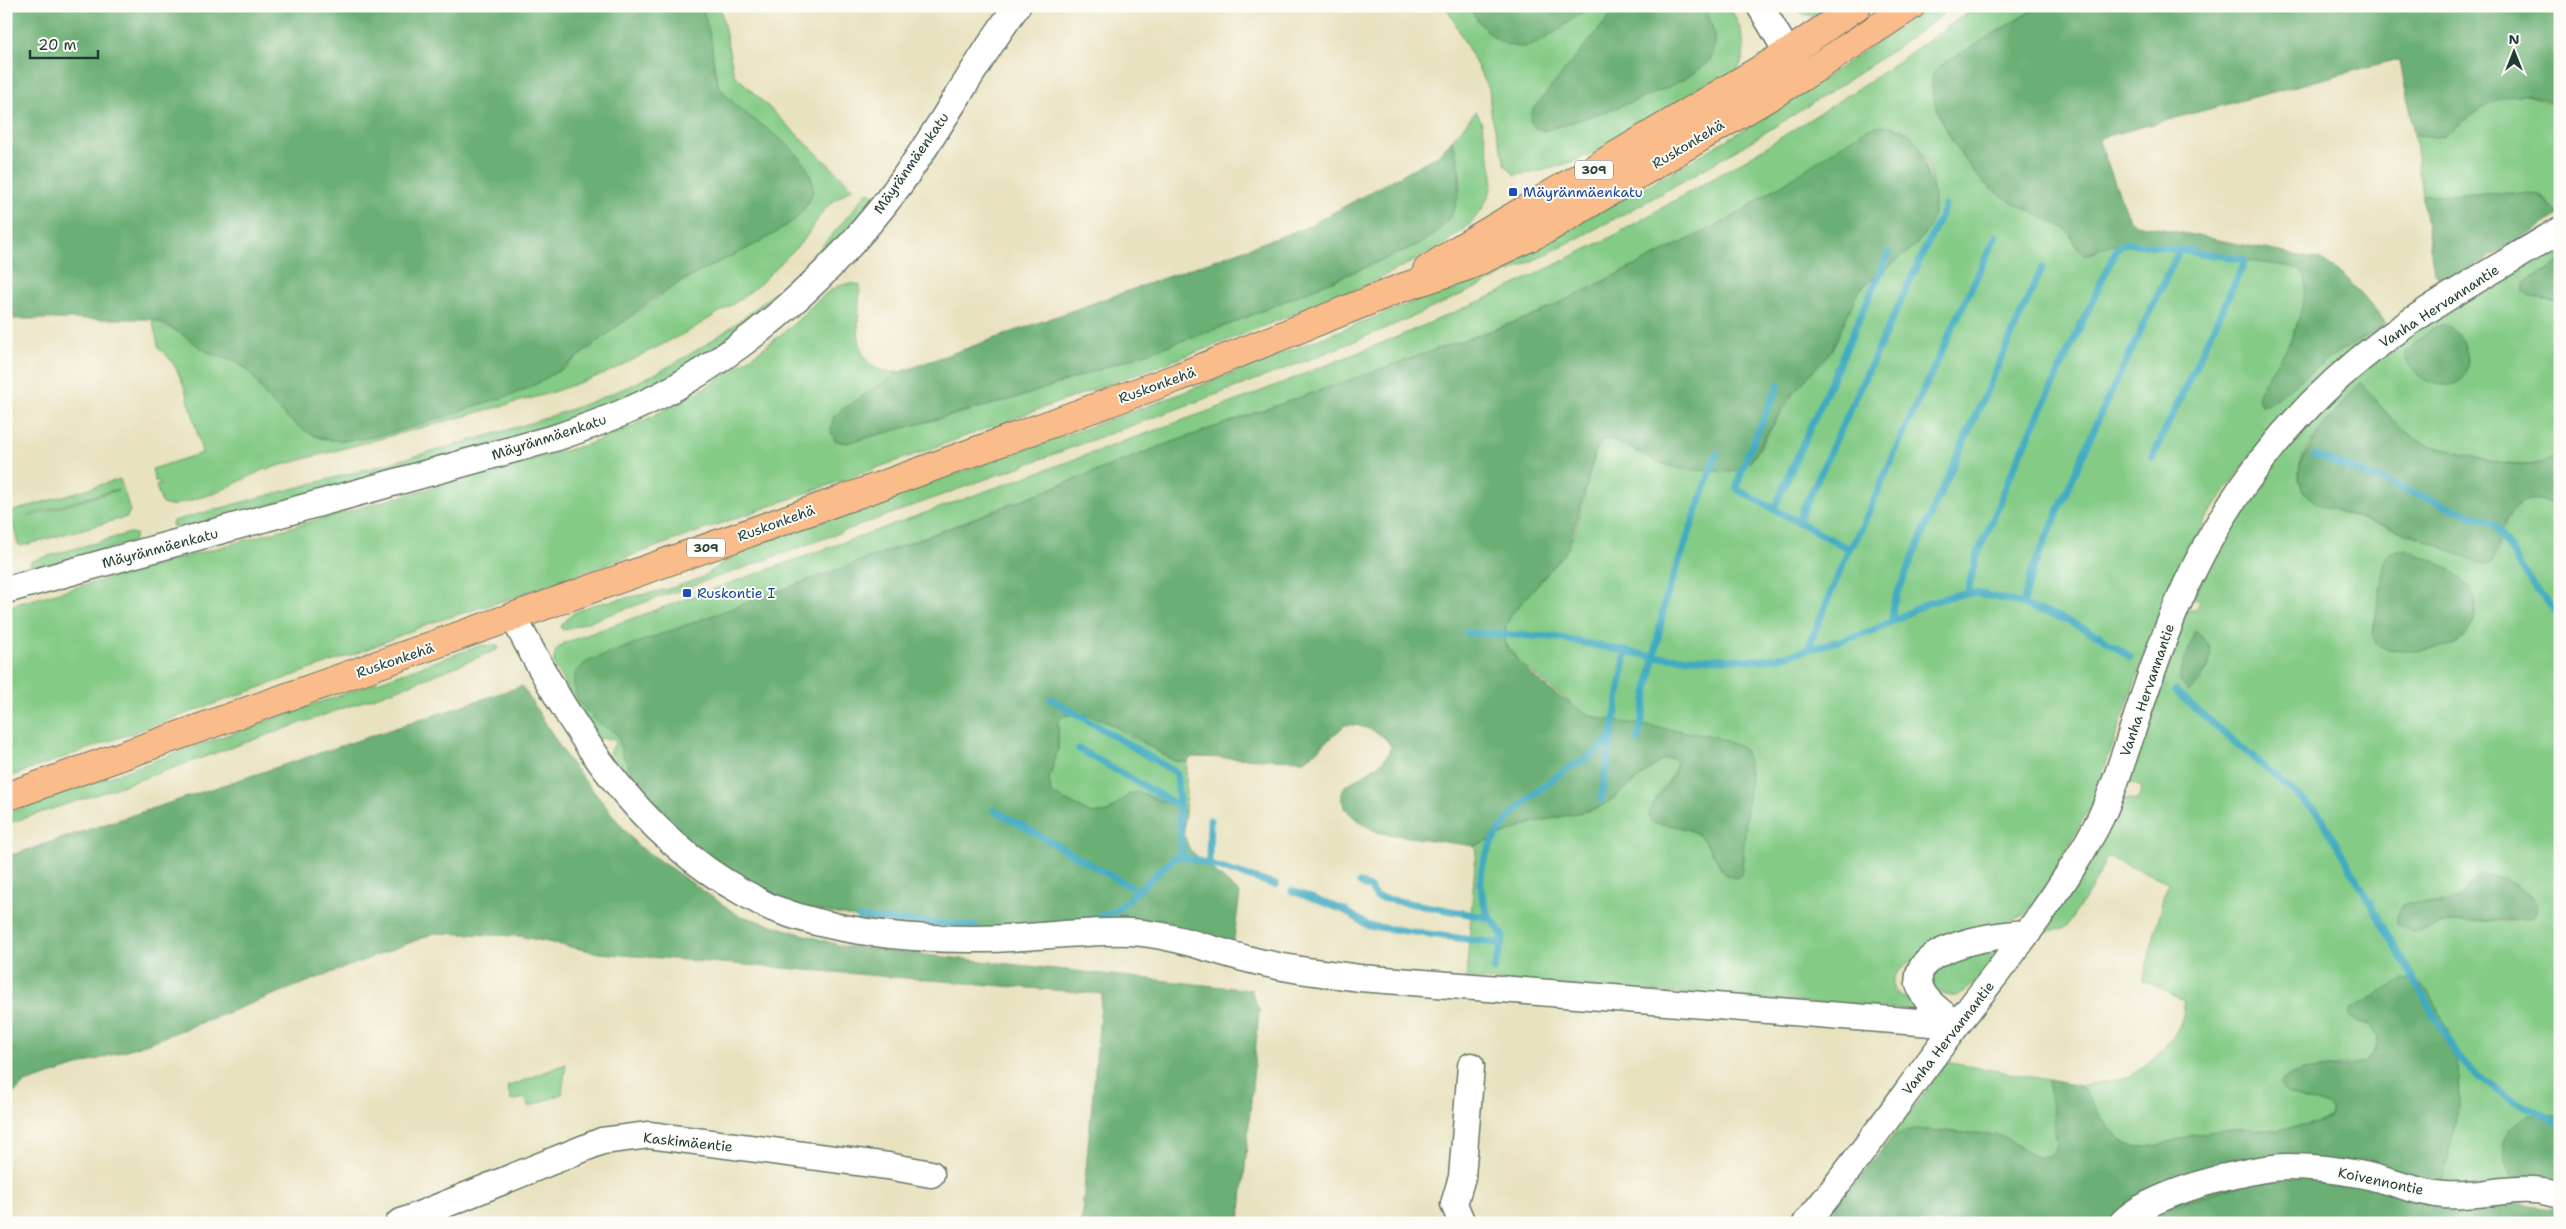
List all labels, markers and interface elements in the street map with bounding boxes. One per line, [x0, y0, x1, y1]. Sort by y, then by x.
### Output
scale bar [30, 28, 98, 60]
north arrow [2488, 28, 2538, 78]
text: N [2508, 30, 2520, 48]
text: 20 m [38, 35, 77, 55]
street label: Mäyränmäenkatu [869, 109, 953, 217]
street label: Ruskonkehä [1649, 115, 1728, 173]
road number: 309 [1575, 160, 1613, 180]
place label: Mäyränmäenkatu [1523, 183, 1643, 201]
marker: Mäyränmäenkatu [1507, 186, 1519, 198]
street label: Vanha Hervannantie [2376, 260, 2502, 352]
street label: Ruskonkehä [1116, 363, 1198, 407]
street label: Mäyränmäenkatu [489, 410, 609, 464]
street label: Ruskonkehä [735, 501, 817, 545]
street label: Mäyränmäenkatu [100, 524, 220, 572]
road number: 309 [687, 538, 725, 558]
place label: Ruskontie I [697, 584, 775, 602]
marker: Ruskontie I [681, 587, 693, 599]
street label: Vanha Hervannantie [2116, 621, 2178, 759]
street label: Ruskonkehä [354, 638, 436, 682]
street label: Vanha Hervannantie [1898, 977, 1998, 1098]
street label: Kaskimäentie [642, 1128, 734, 1156]
street label: Koivennontie [2337, 1163, 2426, 1199]

